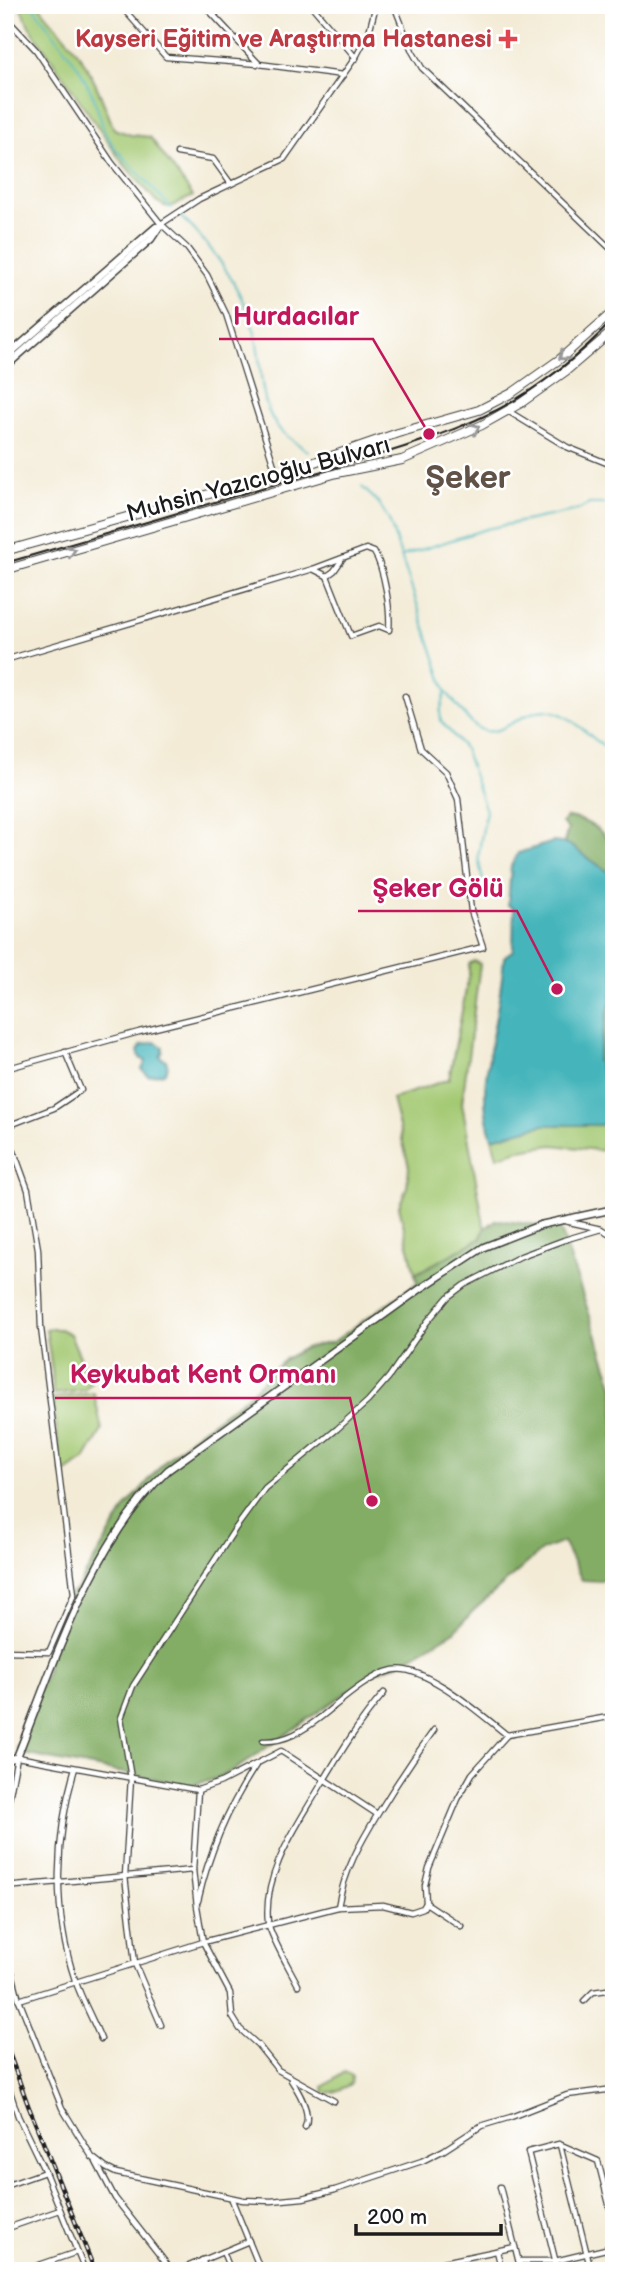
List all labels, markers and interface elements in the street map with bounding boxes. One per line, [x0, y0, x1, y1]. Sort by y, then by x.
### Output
place label: Kayseri Eğitim ve Araştırma Hastanesi [75, 25, 492, 54]
marker: Kayseri Eğitim ve Araştırma Hastanesi [498, 29, 518, 49]
callout: Hurdacılar [219, 292, 373, 339]
text: Hurdacılar [233, 302, 360, 333]
one-way arrow [559, 348, 572, 360]
one-way arrow [468, 422, 480, 436]
street label: Muhsin Yazıcıoğlu Bulvarı [123, 430, 393, 529]
district label: Şeker [425, 459, 511, 498]
one-way arrow [65, 544, 77, 559]
callout: Şeker Gölü [358, 864, 517, 911]
text: Şeker Gölü [372, 874, 504, 905]
callout: Keykubat Kent Ormanı [55, 1351, 350, 1398]
text: Keykubat Kent Ormanı [70, 1360, 336, 1391]
scale bar [356, 2192, 502, 2236]
text: 200 m [367, 2205, 427, 2230]

